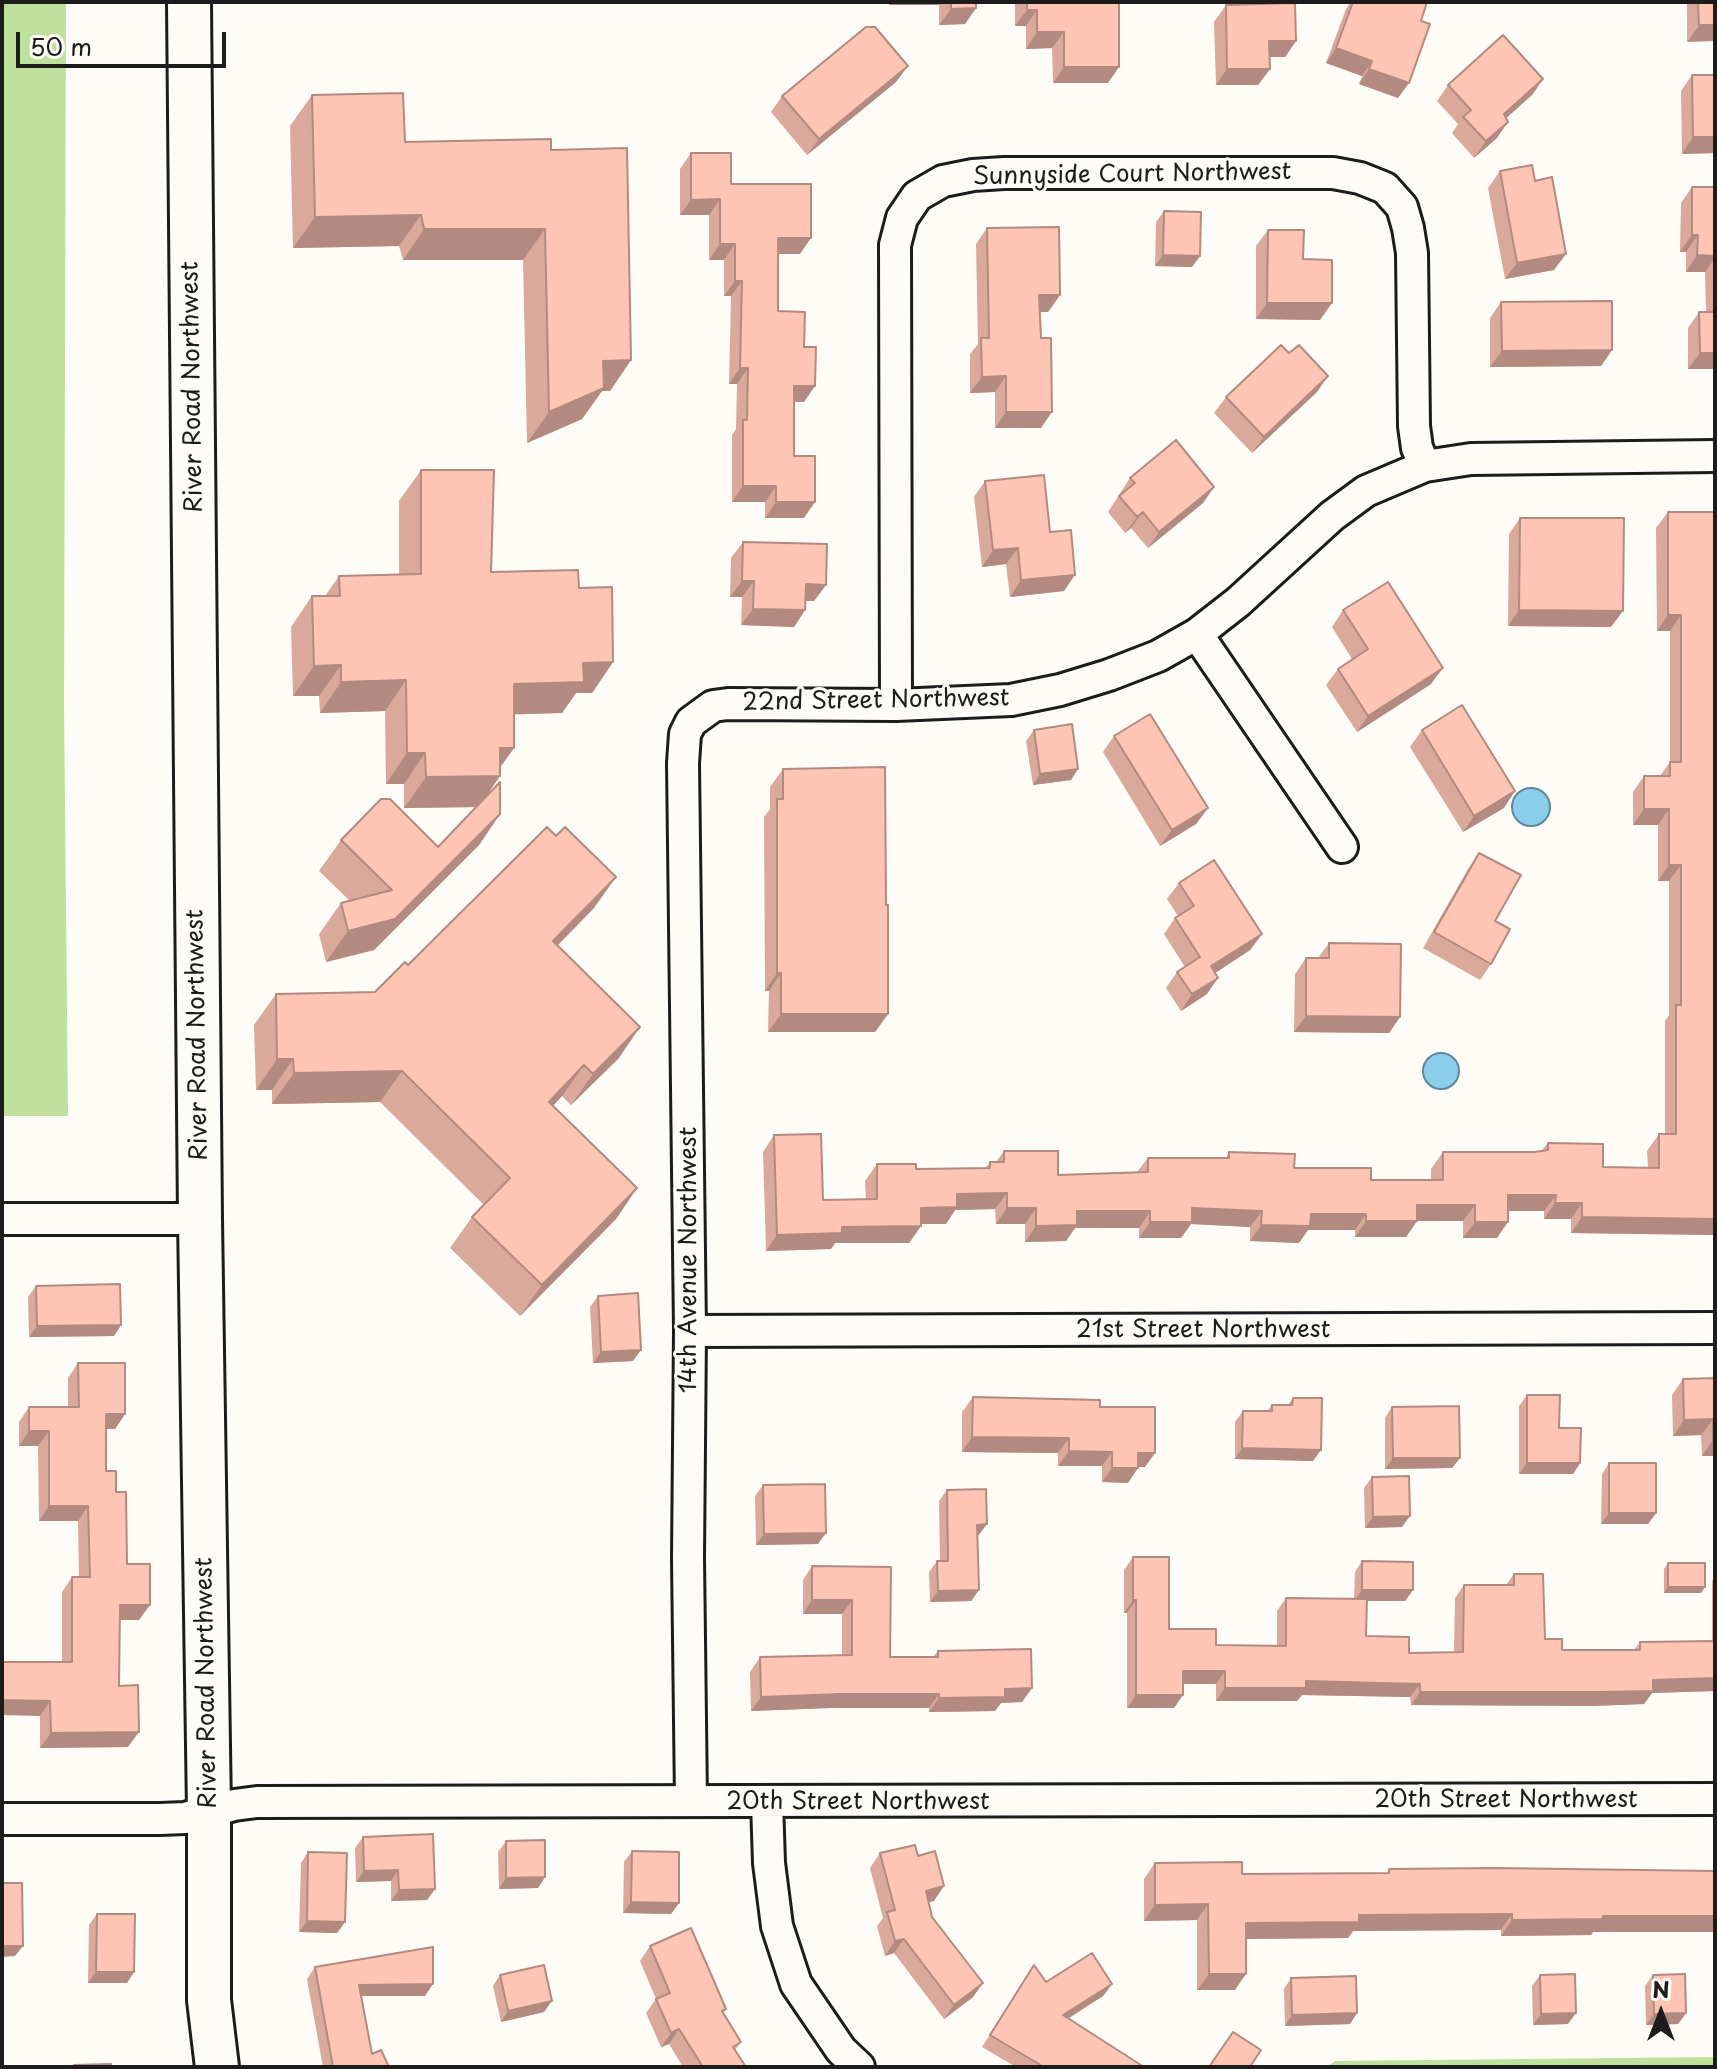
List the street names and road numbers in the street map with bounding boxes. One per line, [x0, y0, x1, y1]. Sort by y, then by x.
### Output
street label: Sunnyside Court Northwest [973, 158, 1291, 192]
street label: River Road Northwest [176, 261, 210, 513]
street label: 22nd Street Northwest [742, 684, 1010, 718]
street label: River Road Northwest [181, 909, 215, 1161]
street label: 14th Avenue Northwest [675, 1127, 703, 1393]
street label: 21st Street Northwest [1076, 1316, 1330, 1344]
street label: River Road Northwest [190, 1557, 224, 1809]
street label: 20th Street Northwest [1374, 1786, 1638, 1814]
street label: 20th Street Northwest [726, 1788, 990, 1816]

